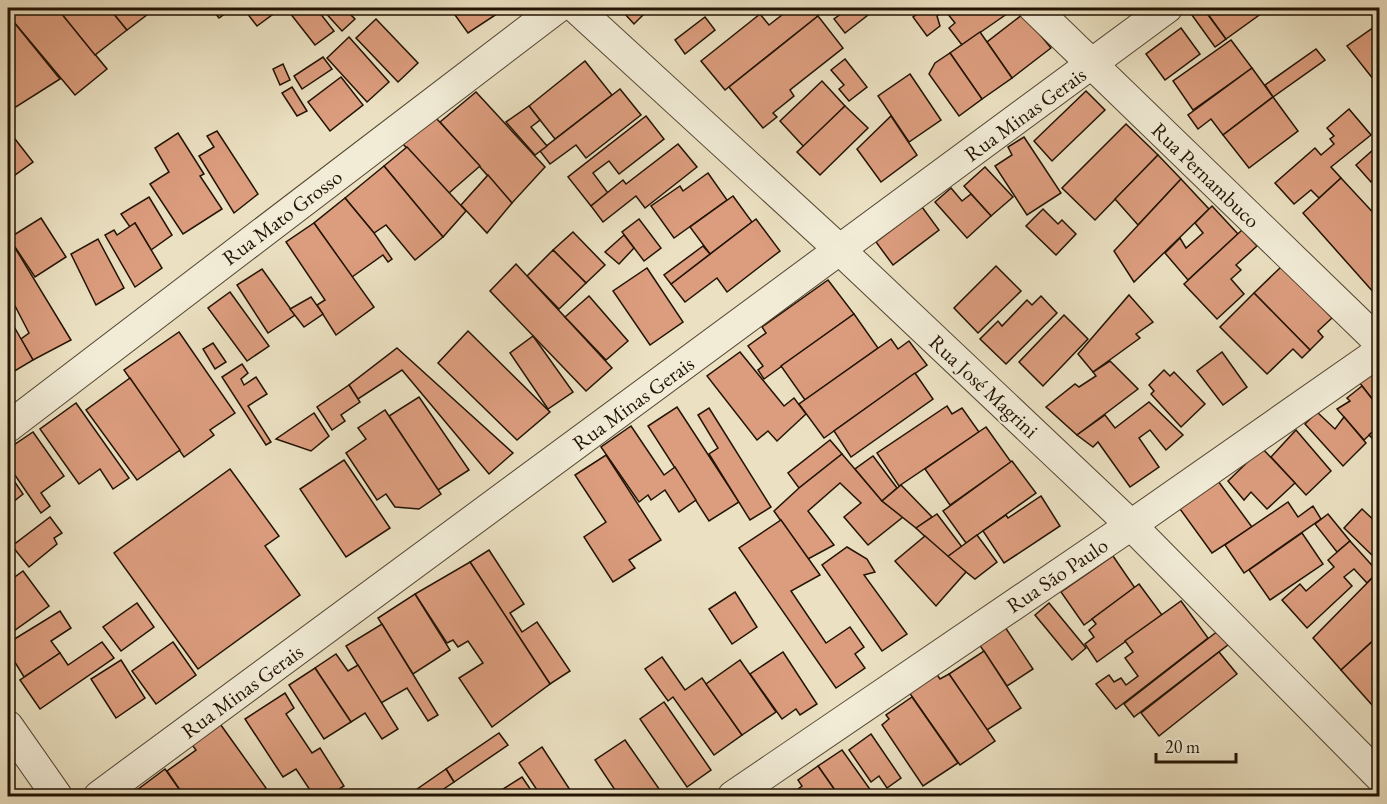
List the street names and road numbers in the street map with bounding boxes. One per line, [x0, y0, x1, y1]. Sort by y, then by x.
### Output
street label: Rua Minas Gerais [959, 61, 1091, 167]
street label: Rua Pernambuco [1146, 116, 1266, 234]
street label: Rua Mato Grosso [217, 163, 347, 271]
street label: Rua José Magrini [924, 328, 1044, 444]
street label: Rua Minas Gerais [567, 350, 699, 456]
street label: Rua São Paulo [1001, 531, 1113, 619]
street label: Rua Minas Gerais [176, 638, 308, 744]

